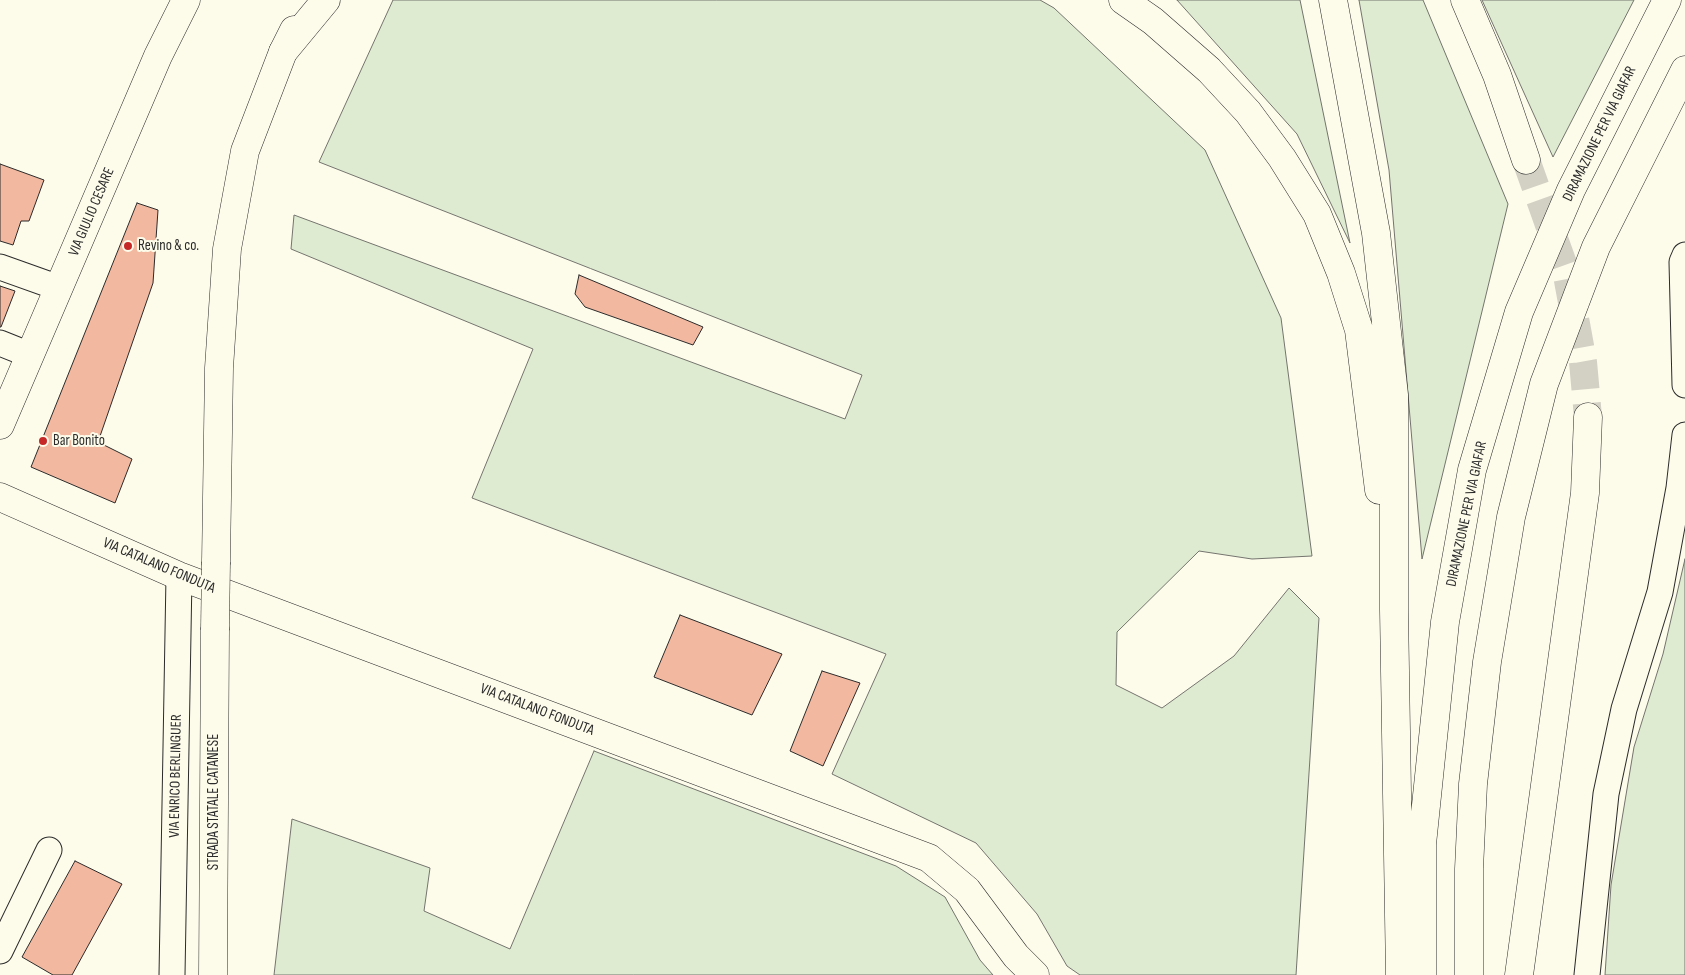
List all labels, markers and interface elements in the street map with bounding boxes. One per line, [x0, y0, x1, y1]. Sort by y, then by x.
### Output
street label: DIRAMAZIONE PER VIA GIAFAR [1559, 63, 1641, 205]
street label: VIA GIULIO CESARE [65, 165, 119, 259]
place label: Revino & co. [138, 237, 199, 255]
marker: Revino & co. [122, 240, 134, 252]
place label: Bar Bonito [53, 432, 105, 450]
marker: Bar Bonito [37, 435, 49, 447]
street label: DIRAMAZIONE PER VIA GIAFAR [1443, 440, 1491, 588]
street label: VIA CATALANO FONDUTA [100, 534, 218, 598]
street label: VIA CATALANO FONDUTA [477, 680, 597, 740]
street label: VIA ENRICO BERLINGUER [166, 714, 186, 838]
street label: STRADA STATALE CATANESE [205, 734, 223, 870]

